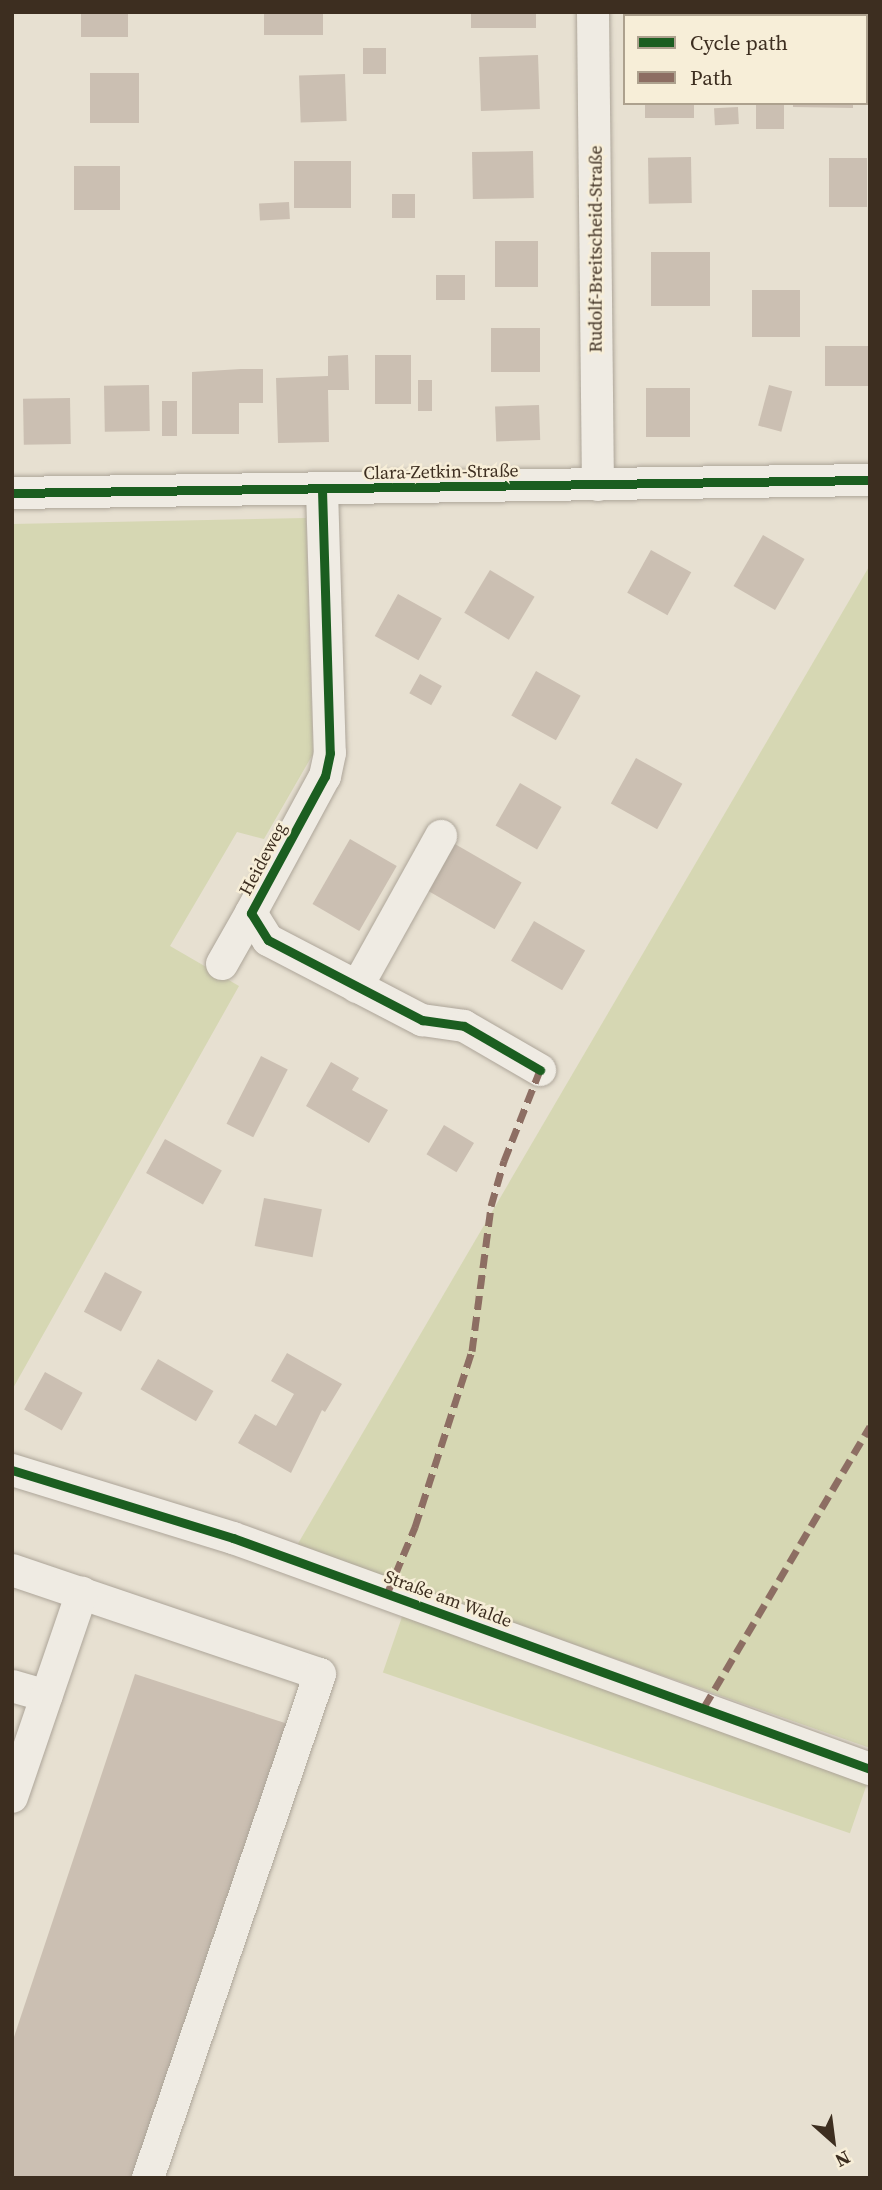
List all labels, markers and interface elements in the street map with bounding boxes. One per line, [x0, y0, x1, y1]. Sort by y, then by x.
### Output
legend [623, 14, 868, 105]
text: Cycle path [690, 28, 788, 57]
text: Path [690, 63, 733, 92]
street label: Rudolf-Breitscheid-Straße [585, 145, 607, 353]
street label: Clara-Zetkin-Straße [363, 460, 519, 484]
street label: Heideweg [235, 819, 291, 899]
street label: Straße am Walde [381, 1566, 515, 1632]
north arrow [798, 2106, 868, 2176]
text: N [831, 2145, 855, 2174]

